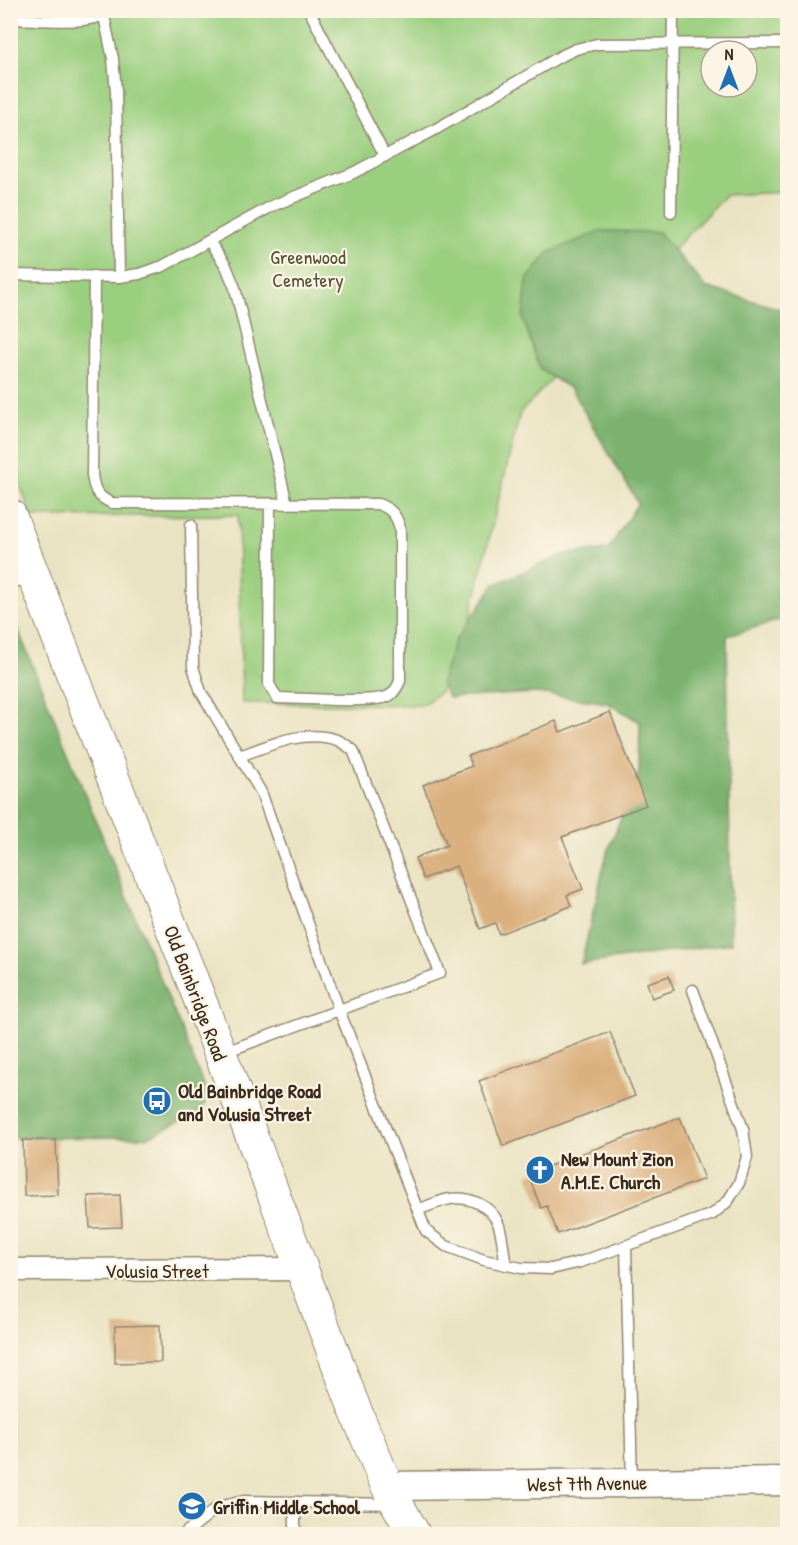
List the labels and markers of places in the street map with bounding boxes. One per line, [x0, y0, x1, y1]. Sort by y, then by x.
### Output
place label: Old Bainbridge Road and Volusia Street [178, 1077, 321, 1127]
bus stop icon: Old Bainbridge Road and Volusia Street [141, 1085, 173, 1117]
place label: New Mount Zion A.M.E. Church [561, 1145, 674, 1195]
church icon: New Mount Zion A.M.E. Church [524, 1154, 556, 1186]
school or university icon: Griffin Middle School [176, 1490, 208, 1522]
place label: Griffin Middle School [213, 1493, 361, 1520]

